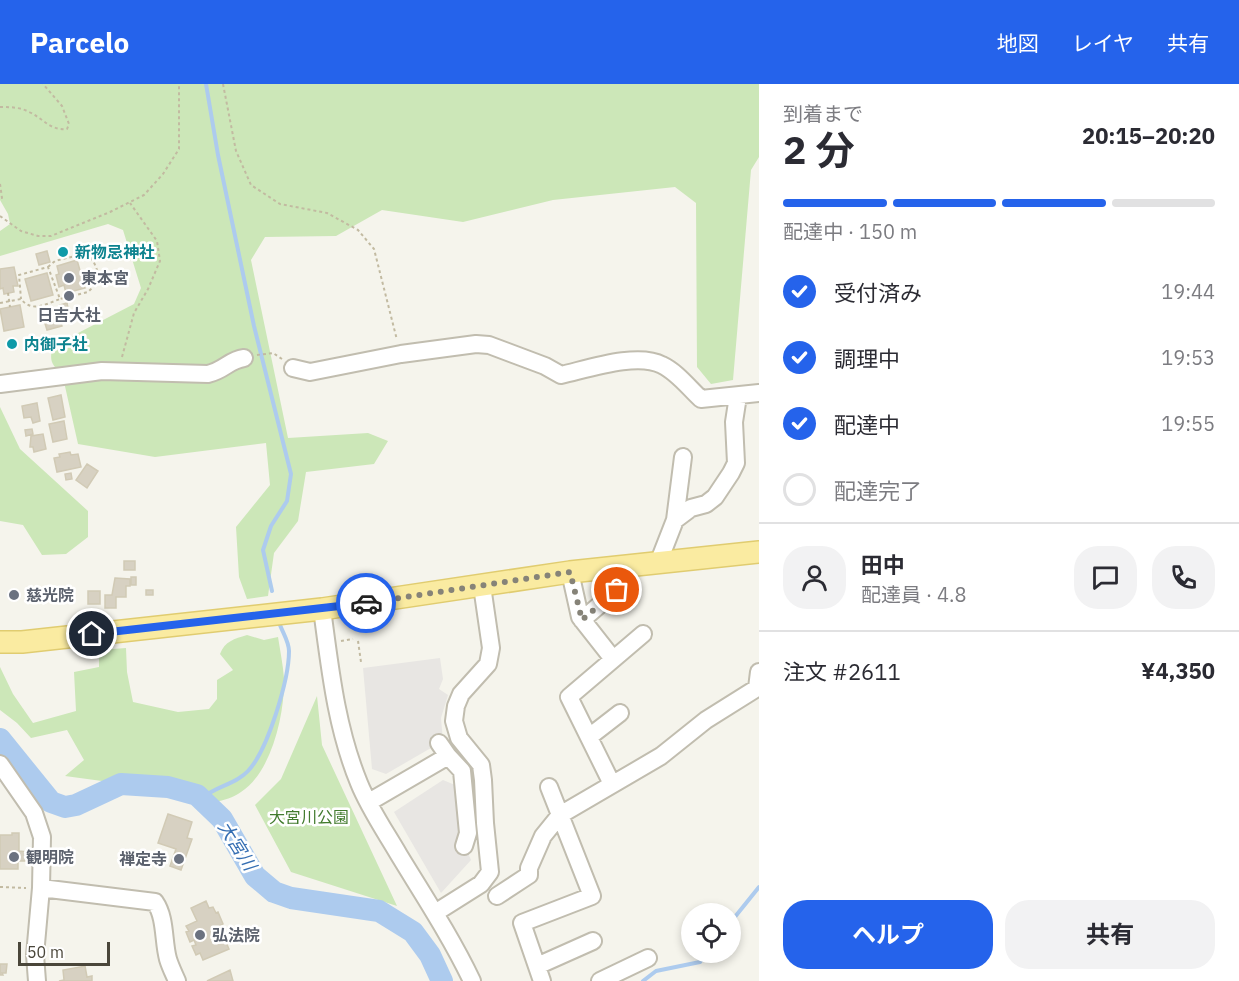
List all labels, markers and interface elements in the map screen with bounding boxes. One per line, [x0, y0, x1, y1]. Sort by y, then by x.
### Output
text: Parcelo [30, 24, 129, 61]
text: 地図 [997, 29, 1039, 57]
text: レイヤ [1072, 29, 1134, 57]
text: 共有 [1167, 29, 1209, 57]
text: 到着まで [783, 100, 863, 127]
text: 20:15–20:20 [1082, 121, 1215, 150]
text: 2 分 [783, 124, 855, 175]
text: 配達中 · 150 m [783, 218, 917, 245]
place label: 新物忌神社 [75, 242, 155, 262]
marker: 新物忌神社 [56, 245, 70, 259]
place label: 東本宮 [81, 268, 129, 288]
marker: 東本宮 [62, 271, 76, 285]
icon: check [783, 275, 816, 308]
text: 受付済み [834, 278, 922, 307]
text: 19:44 [1161, 278, 1215, 305]
marker: 日吉大社 [62, 289, 76, 303]
place label: 日吉大社 [37, 305, 101, 325]
place label: 内御子社 [24, 334, 88, 354]
marker: 内御子社 [5, 337, 19, 351]
icon: check [783, 341, 816, 374]
text: 調理中 [834, 344, 900, 373]
text: 19:53 [1161, 344, 1215, 371]
icon: check [783, 407, 816, 440]
text: 配達中 [834, 410, 900, 439]
text: 19:55 [1161, 410, 1215, 437]
text: 配達完了 [834, 476, 922, 505]
button: person [783, 546, 846, 609]
button: chat [1074, 546, 1137, 609]
button: phone [1152, 546, 1215, 609]
text: 田中 [861, 550, 905, 579]
pin [591, 564, 642, 615]
courier [336, 573, 396, 633]
icon: bag [600, 573, 633, 606]
text: 配達員 · 4.8 [861, 581, 966, 608]
place label: 慈光院 [26, 585, 74, 605]
icon: car [350, 587, 383, 620]
marker: 慈光院 [7, 588, 21, 602]
pin [66, 608, 117, 659]
icon: home [75, 617, 108, 650]
text: ¥4,350 [1141, 656, 1215, 685]
text: 注文 #2611 [783, 657, 901, 686]
park label: 大宮川公園 [269, 807, 349, 827]
water label: 大宮川 [213, 817, 263, 876]
place label: 観明院 [26, 847, 74, 867]
place label: 禅定寺 [119, 849, 167, 869]
marker: 観明院 [7, 850, 21, 864]
marker: 禅定寺 [172, 852, 186, 866]
button: ヘルプ [783, 900, 993, 969]
button: 共有 [1005, 900, 1215, 969]
map controls [681, 903, 741, 963]
button: locate [681, 903, 741, 963]
place label: 弘法院 [212, 925, 260, 945]
marker: 弘法院 [193, 928, 207, 942]
scale bar [18, 939, 110, 966]
text: 50 m [27, 942, 64, 962]

